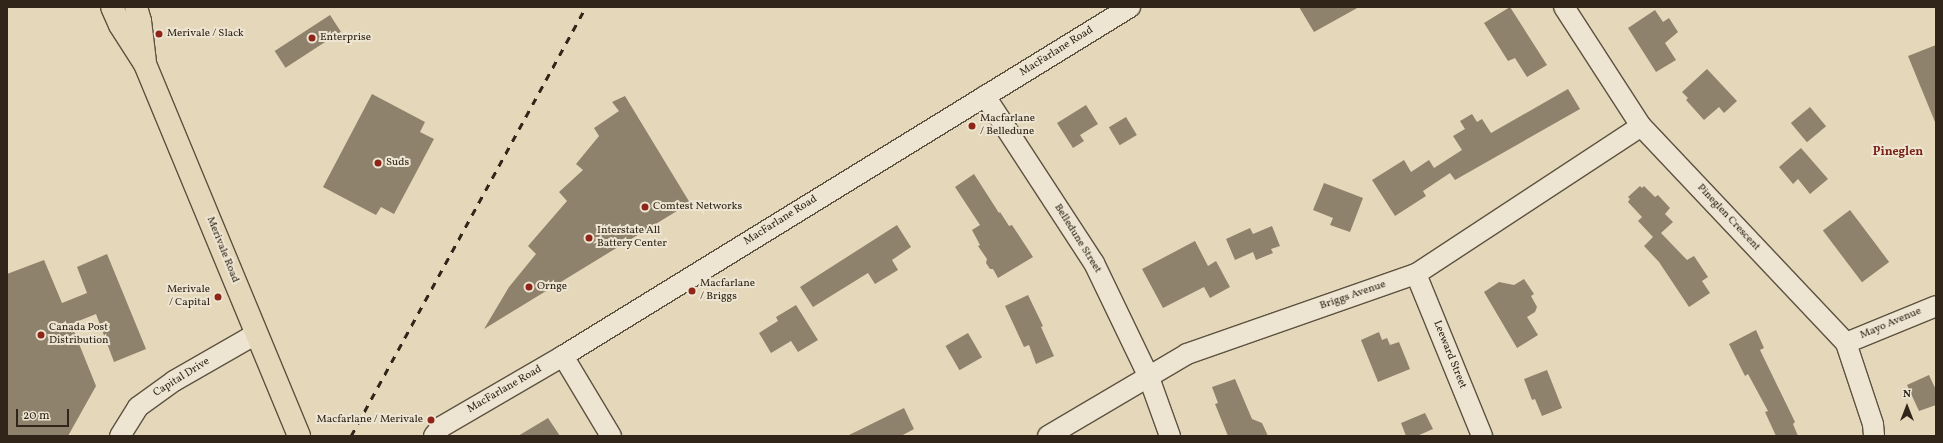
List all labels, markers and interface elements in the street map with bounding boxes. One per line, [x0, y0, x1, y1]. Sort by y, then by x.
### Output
street label: MacFarlane Road [1018, 24, 1096, 80]
place label: Merivale / Slack [167, 27, 244, 41]
marker: Merivale / Slack [154, 29, 164, 39]
place label: Enterprise [320, 31, 371, 45]
marker: Enterprise [307, 33, 317, 43]
place label: Macfarlane / Belledune [980, 113, 1035, 139]
marker: Macfarlane / Belledune [967, 121, 977, 131]
district label: Pineglen [1873, 146, 1923, 160]
place label: Suds [386, 156, 409, 170]
marker: Suds [373, 158, 383, 168]
street label: Pineglen Crescent [1694, 182, 1762, 254]
street label: MacFarlane Road [742, 193, 820, 249]
place label: Comtest Networks [653, 200, 742, 214]
marker: Comtest Networks [640, 202, 650, 212]
street label: Belledune Street [1050, 202, 1104, 276]
street label: Merivale Road [203, 215, 241, 285]
place label: Interstate All Battery Center [597, 225, 667, 251]
marker: Interstate All Battery Center [584, 233, 594, 243]
place label: Macfarlane / Briggs [700, 278, 755, 304]
street label: Briggs Avenue [1318, 279, 1388, 313]
place label: Ornge [537, 280, 567, 294]
marker: Ornge [524, 282, 534, 292]
place label: Merivale / Capital [167, 284, 210, 310]
marker: Macfarlane / Briggs [687, 286, 697, 296]
marker: Merivale / Capital [213, 292, 223, 302]
street label: Mayo Avenue [1858, 305, 1924, 343]
street label: Leeward Street [1429, 319, 1469, 391]
place label: Canada Post Distribution [49, 322, 109, 348]
marker: Canada Post Distribution [36, 330, 46, 340]
street label: Capital Drive [151, 355, 213, 401]
street label: MacFarlane Road [465, 363, 545, 417]
north arrow [1887, 387, 1927, 427]
text: N [1903, 387, 1911, 402]
scale bar [18, 401, 71, 427]
text: 20 m [23, 408, 50, 424]
place label: Macfarlane / Merivale [317, 413, 423, 427]
marker: Macfarlane / Merivale [426, 415, 436, 425]

